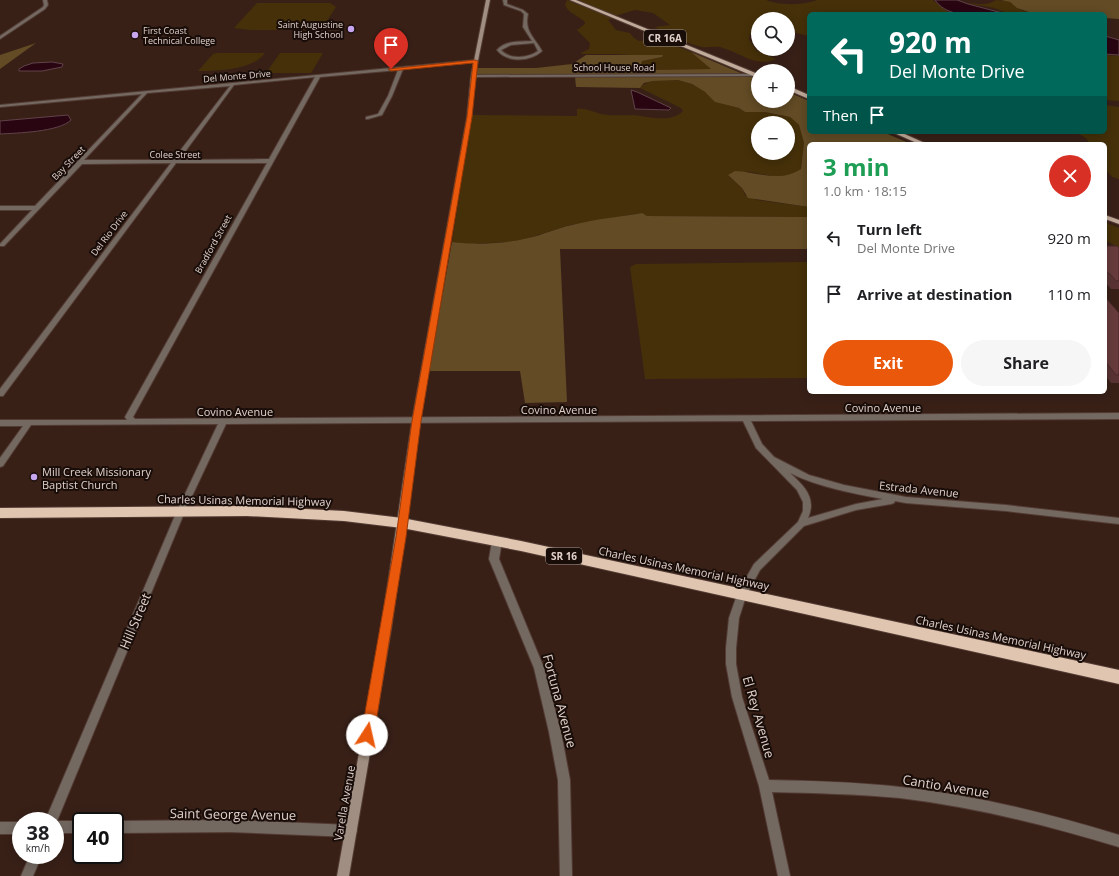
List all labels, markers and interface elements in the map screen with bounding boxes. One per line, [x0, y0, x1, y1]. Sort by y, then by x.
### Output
map controls [751, 12, 795, 160]
button: search [751, 12, 795, 56]
place label: Saint Augustine High School [278, 18, 343, 41]
text: 920 m [889, 23, 972, 61]
place label: First Coast Technical College [143, 24, 215, 47]
marker: Saint Augustine High School [346, 24, 356, 34]
pin [374, 28, 408, 69]
icon: left [823, 28, 875, 80]
marker: First Coast Technical College [130, 30, 140, 40]
road number: CR 16A [644, 30, 686, 46]
icon: arrive [380, 34, 402, 56]
text: Del Monte Drive [889, 59, 1025, 83]
street label: School House Road [574, 61, 654, 74]
button: + [751, 64, 795, 108]
street label: Del Monte Drive [203, 67, 271, 85]
icon: arrive [866, 104, 888, 126]
text: Then [823, 105, 858, 125]
button: − [751, 116, 795, 160]
street label: Bay Street [48, 143, 88, 183]
street label: Colee Street [150, 148, 200, 161]
text: 3 min [823, 150, 890, 183]
button: close [1049, 155, 1091, 197]
text: 1.0 km · 18:15 [823, 182, 907, 200]
street label: Del Rio Drive [88, 208, 130, 258]
street label: Bradford Street [192, 212, 234, 276]
text: Turn left [857, 219, 922, 239]
icon: left [823, 227, 845, 249]
text: 920 m [1047, 228, 1091, 248]
text: Del Monte Drive [857, 239, 955, 257]
icon: arrive [823, 283, 845, 305]
text: Arrive at destination [857, 284, 1012, 304]
text: 110 m [1047, 284, 1091, 304]
button: Exit [823, 340, 953, 386]
button: Share [961, 340, 1091, 386]
street label: Covino Avenue [845, 400, 921, 415]
street label: Covino Avenue [521, 402, 597, 417]
street label: Covino Avenue [197, 404, 273, 419]
place label: Mill Creek Missionary Baptist Church [42, 464, 151, 492]
marker: Mill Creek Missionary Baptist Church [29, 472, 39, 482]
street label: Estrada Avenue [878, 477, 960, 501]
street label: Charles Usinas Memorial Highway [157, 491, 332, 509]
street label: Charles Usinas Memorial Highway [597, 543, 771, 594]
road number: SR 16 [546, 548, 582, 564]
street label: Hill Street [115, 590, 155, 652]
street label: Charles Usinas Memorial Highway [914, 612, 1088, 663]
street label: Fortuna Avenue [539, 652, 581, 750]
street label: El Rey Avenue [739, 674, 779, 760]
position arrow [346, 714, 388, 756]
street label: Varella Avenue [330, 764, 358, 842]
street label: Cantio Avenue [901, 770, 991, 802]
street label: Saint George Avenue [170, 804, 296, 824]
speed limit sign: 40 [72, 812, 124, 864]
text: 38 [27, 819, 49, 846]
text: km/h [26, 841, 50, 855]

